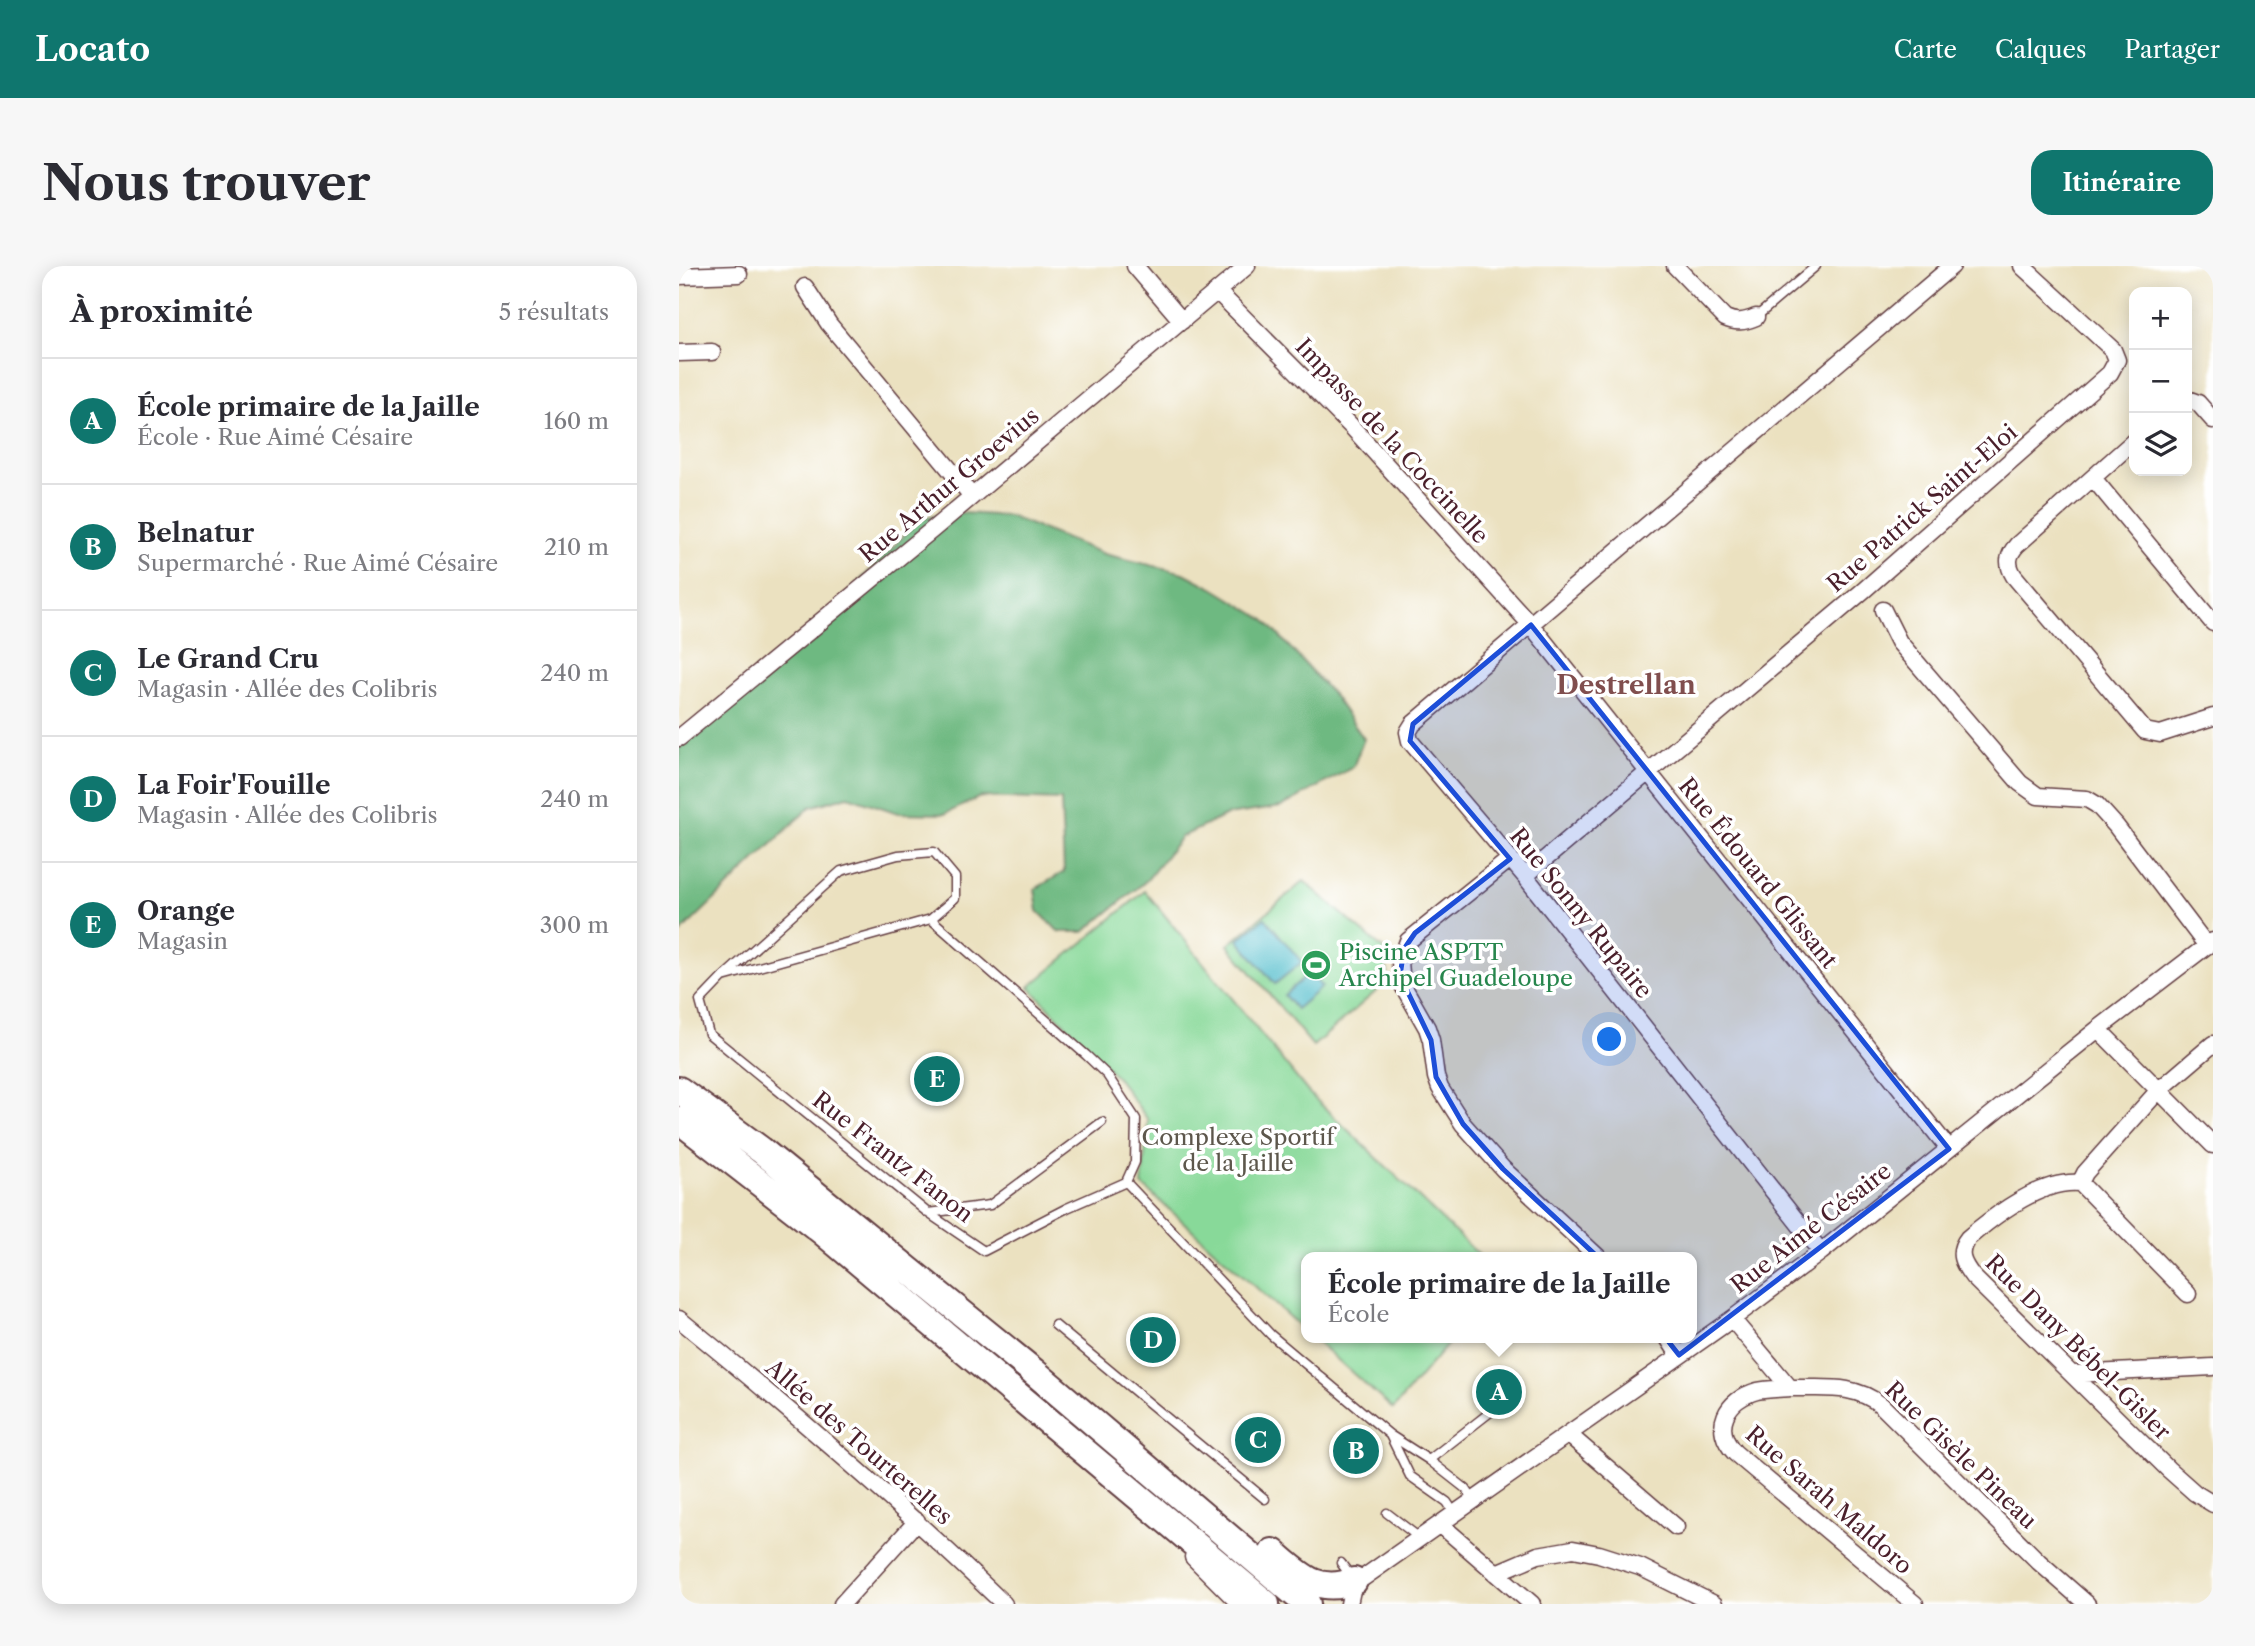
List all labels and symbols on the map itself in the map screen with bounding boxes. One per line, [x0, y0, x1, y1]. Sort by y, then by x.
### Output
street label: Impasse de la Coccinelle [1290, 333, 1494, 549]
street label: Rue Arthur Groevius [853, 402, 1045, 568]
street label: Rue Patrick Saint-Eloi [1821, 418, 2023, 598]
district label: Destrellan [1556, 669, 1696, 701]
street label: Rue Édouard Glissant [1673, 772, 1843, 974]
street label: Rue Sonny Rupaire [1504, 822, 1658, 1004]
place label: Piscine ASPTT Archipel Guadeloupe [1338, 938, 1573, 992]
sports icon: Piscine ASPTT Archipel Guadeloupe [1299, 948, 1333, 982]
your location [1592, 1022, 1626, 1056]
pin: E [914, 1053, 960, 1105]
street label: Rue Frantz Fanon [807, 1086, 979, 1228]
park label: Complexe Sportif de la Jaille [1141, 1123, 1337, 1177]
street label: Rue Aimé Césaire [1725, 1157, 1897, 1299]
street label: Rue Dany Bébel-Gisler [1979, 1248, 2177, 1446]
pin: D [1130, 1314, 1176, 1366]
street label: Allée des Tourterelles [759, 1353, 958, 1531]
pin: A [1476, 1366, 1522, 1418]
street label: Rue Gisèle Pineau [1879, 1375, 2043, 1535]
pin: C [1235, 1414, 1281, 1466]
street label: Rue Sarah Maldoro [1740, 1420, 1918, 1580]
pin: B [1333, 1425, 1379, 1477]

